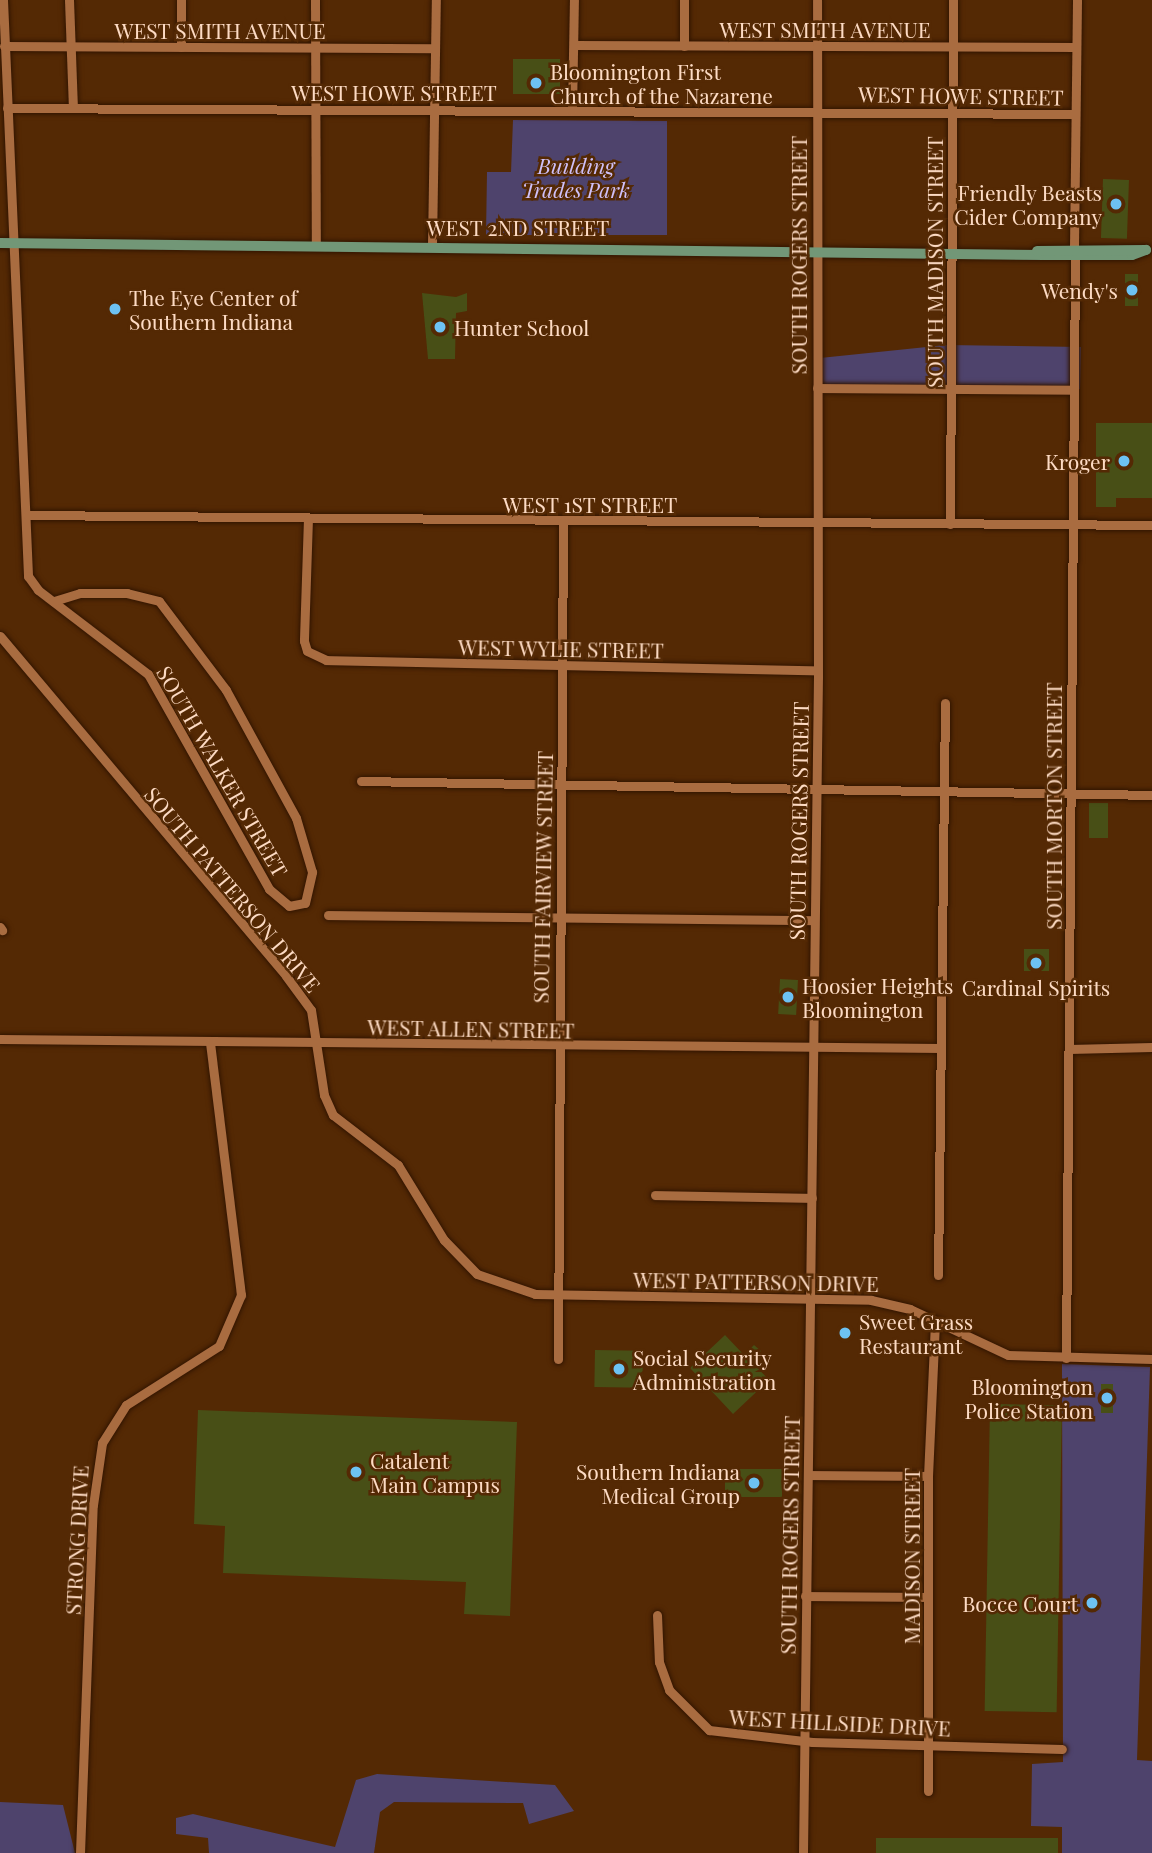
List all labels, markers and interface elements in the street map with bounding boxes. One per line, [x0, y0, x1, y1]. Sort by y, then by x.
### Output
street label: WEST SMITH AVENUE [719, 16, 931, 42]
street label: WEST SMITH AVENUE [114, 17, 326, 43]
place label: Bloomington First Church of the Nazarene [550, 58, 773, 108]
marker: Bloomington First Church of the Nazarene [528, 75, 544, 91]
street label: WEST HOWE STREET [291, 79, 497, 105]
street label: WEST HOWE STREET [858, 81, 1064, 109]
street label: SOUTH ROGERS STREET [785, 136, 811, 374]
street label: SOUTH MADISON STREET [921, 136, 947, 388]
park label: Building Trades Park [522, 152, 630, 202]
place label: Friendly Beasts Cider Company [954, 179, 1102, 229]
marker: Friendly Beasts Cider Company [1108, 196, 1124, 212]
street label: WEST 2ND STREET [426, 214, 610, 240]
place label: Wendy's [1041, 277, 1118, 303]
marker: Wendy's [1124, 282, 1140, 298]
place label: The Eye Center of Southern Indiana [129, 284, 298, 334]
marker: The Eye Center of Southern Indiana [107, 301, 123, 317]
place label: Hunter School [454, 314, 590, 340]
marker: Hunter School [432, 319, 448, 335]
place label: Kroger [1045, 448, 1110, 474]
marker: Kroger [1116, 453, 1132, 469]
street label: WEST 1ST STREET [502, 491, 678, 517]
street label: WEST WYLIE STREET [457, 634, 665, 662]
street label: SOUTH WALKER STREET [152, 661, 294, 881]
street label: SOUTH MORTON STREET [1040, 682, 1066, 930]
street label: SOUTH ROGERS STREET [783, 701, 813, 941]
street label: SOUTH FAIRVIEW STREET [527, 750, 557, 1004]
street label: SOUTH PATTERSON DRIVE [140, 781, 326, 997]
marker: Cardinal Spirits [1028, 955, 1044, 971]
place label: Hoosier Heights Bloomington [802, 972, 954, 1022]
place label: Cardinal Spirits [962, 974, 1110, 1000]
marker: Hoosier Heights Bloomington [780, 989, 796, 1005]
street label: WEST ALLEN STREET [367, 1014, 575, 1042]
street label: WEST PATTERSON DRIVE [633, 1266, 879, 1296]
place label: Sweet Grass Restaurant [859, 1308, 974, 1358]
marker: Sweet Grass Restaurant [837, 1325, 853, 1341]
place label: Social Security Administration [633, 1344, 776, 1394]
marker: Social Security Administration [611, 1361, 627, 1377]
place label: Bloomington Police Station [965, 1373, 1093, 1423]
marker: Bloomington Police Station [1099, 1390, 1115, 1406]
street label: SOUTH ROGERS STREET [774, 1415, 804, 1655]
place label: Catalent Main Campus [370, 1447, 500, 1497]
place label: Southern Indiana Medical Group [576, 1458, 740, 1508]
marker: Catalent Main Campus [348, 1464, 364, 1480]
street label: STRONG DRIVE [59, 1465, 93, 1615]
street label: MADISON STREET [898, 1468, 924, 1644]
marker: Southern Indiana Medical Group [746, 1475, 762, 1491]
place label: Bocce Court [962, 1590, 1078, 1616]
marker: Bocce Court [1084, 1595, 1100, 1611]
street label: WEST HILLSIDE DRIVE [728, 1704, 952, 1740]

